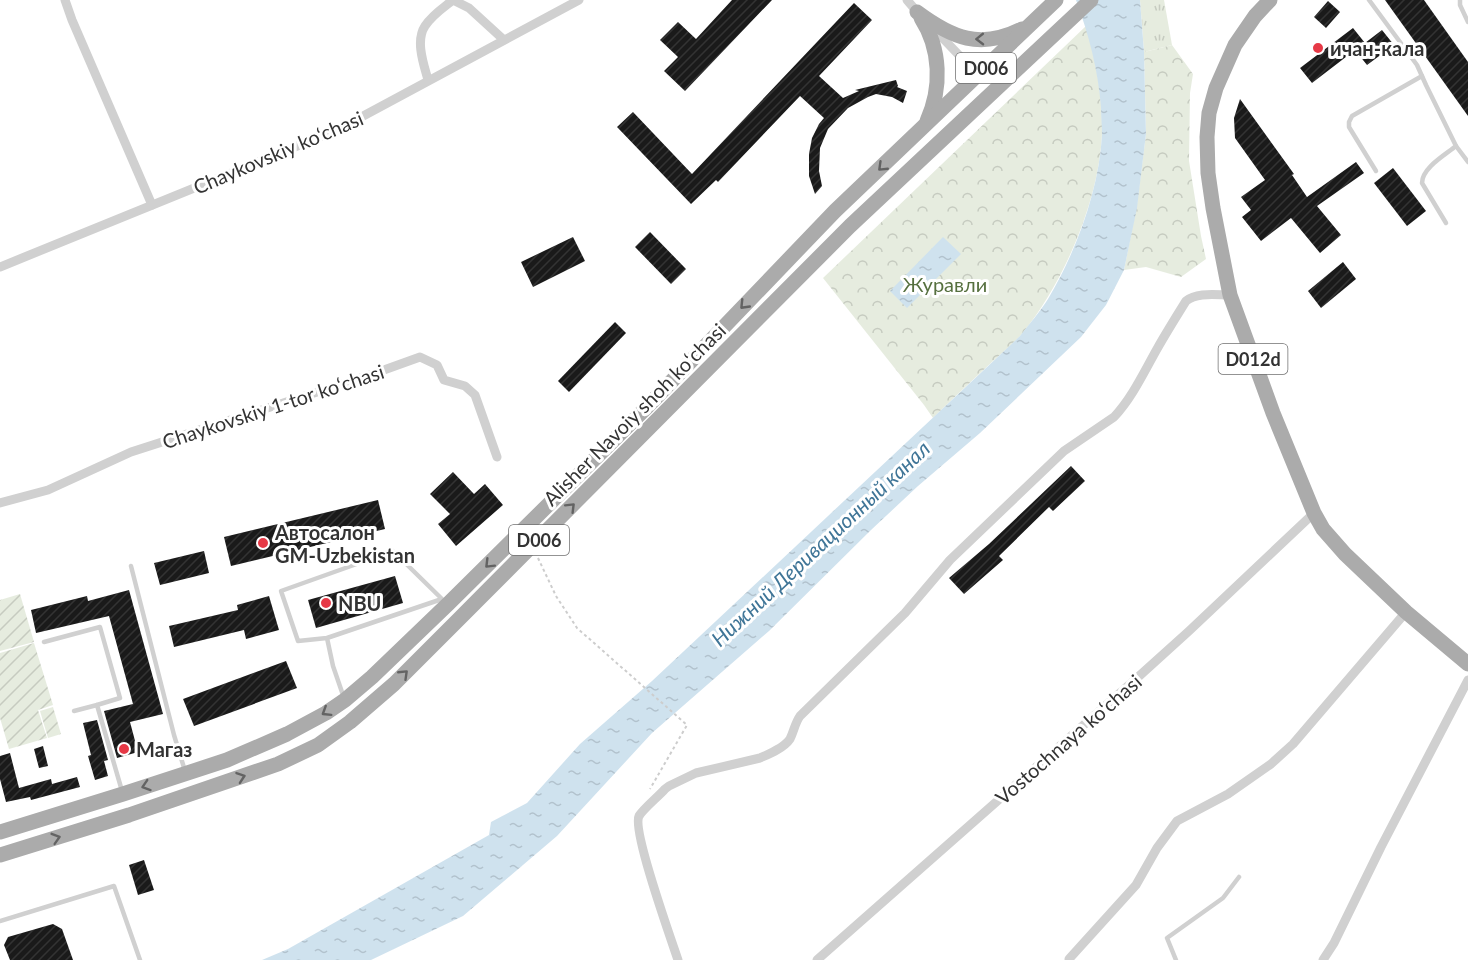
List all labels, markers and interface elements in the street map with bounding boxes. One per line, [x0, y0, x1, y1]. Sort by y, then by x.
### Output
one-way arrow [976, 33, 985, 45]
place label: ичан-кала [1330, 36, 1424, 60]
marker: ичан-кала [1311, 41, 1325, 55]
road number: D006 [956, 53, 1016, 83]
street label: Chaykovskiy ko‘chasi [189, 105, 367, 199]
one-way arrow [878, 160, 888, 171]
park label: Журавли [903, 272, 987, 296]
one-way arrow [741, 298, 752, 309]
street label: Alisher Navoiy shoh koʻchasi [538, 318, 730, 510]
road number: D012d [1218, 344, 1288, 374]
street label: Chaykovskiy 1-tor ko‘chasi [159, 359, 387, 453]
water label: Нижний Деривационный канал [706, 435, 934, 651]
one-way arrow [564, 503, 575, 514]
place label: Автосалон GM-Uzbekistan [274, 520, 415, 567]
road number: D006 [509, 525, 569, 555]
marker: Автосалон GM-Uzbekistan [256, 536, 270, 550]
one-way arrow [486, 556, 497, 567]
place label: NBU [338, 591, 381, 615]
marker: NBU [319, 596, 333, 610]
street label: Vostochnaya ko‘chasi [990, 669, 1146, 809]
one-way arrow [397, 670, 407, 681]
one-way arrow [322, 705, 332, 717]
place label: Магаз [136, 737, 192, 761]
marker: Магаз [117, 742, 131, 756]
one-way arrow [235, 772, 246, 785]
one-way arrow [141, 779, 152, 792]
one-way arrow [50, 833, 61, 845]

